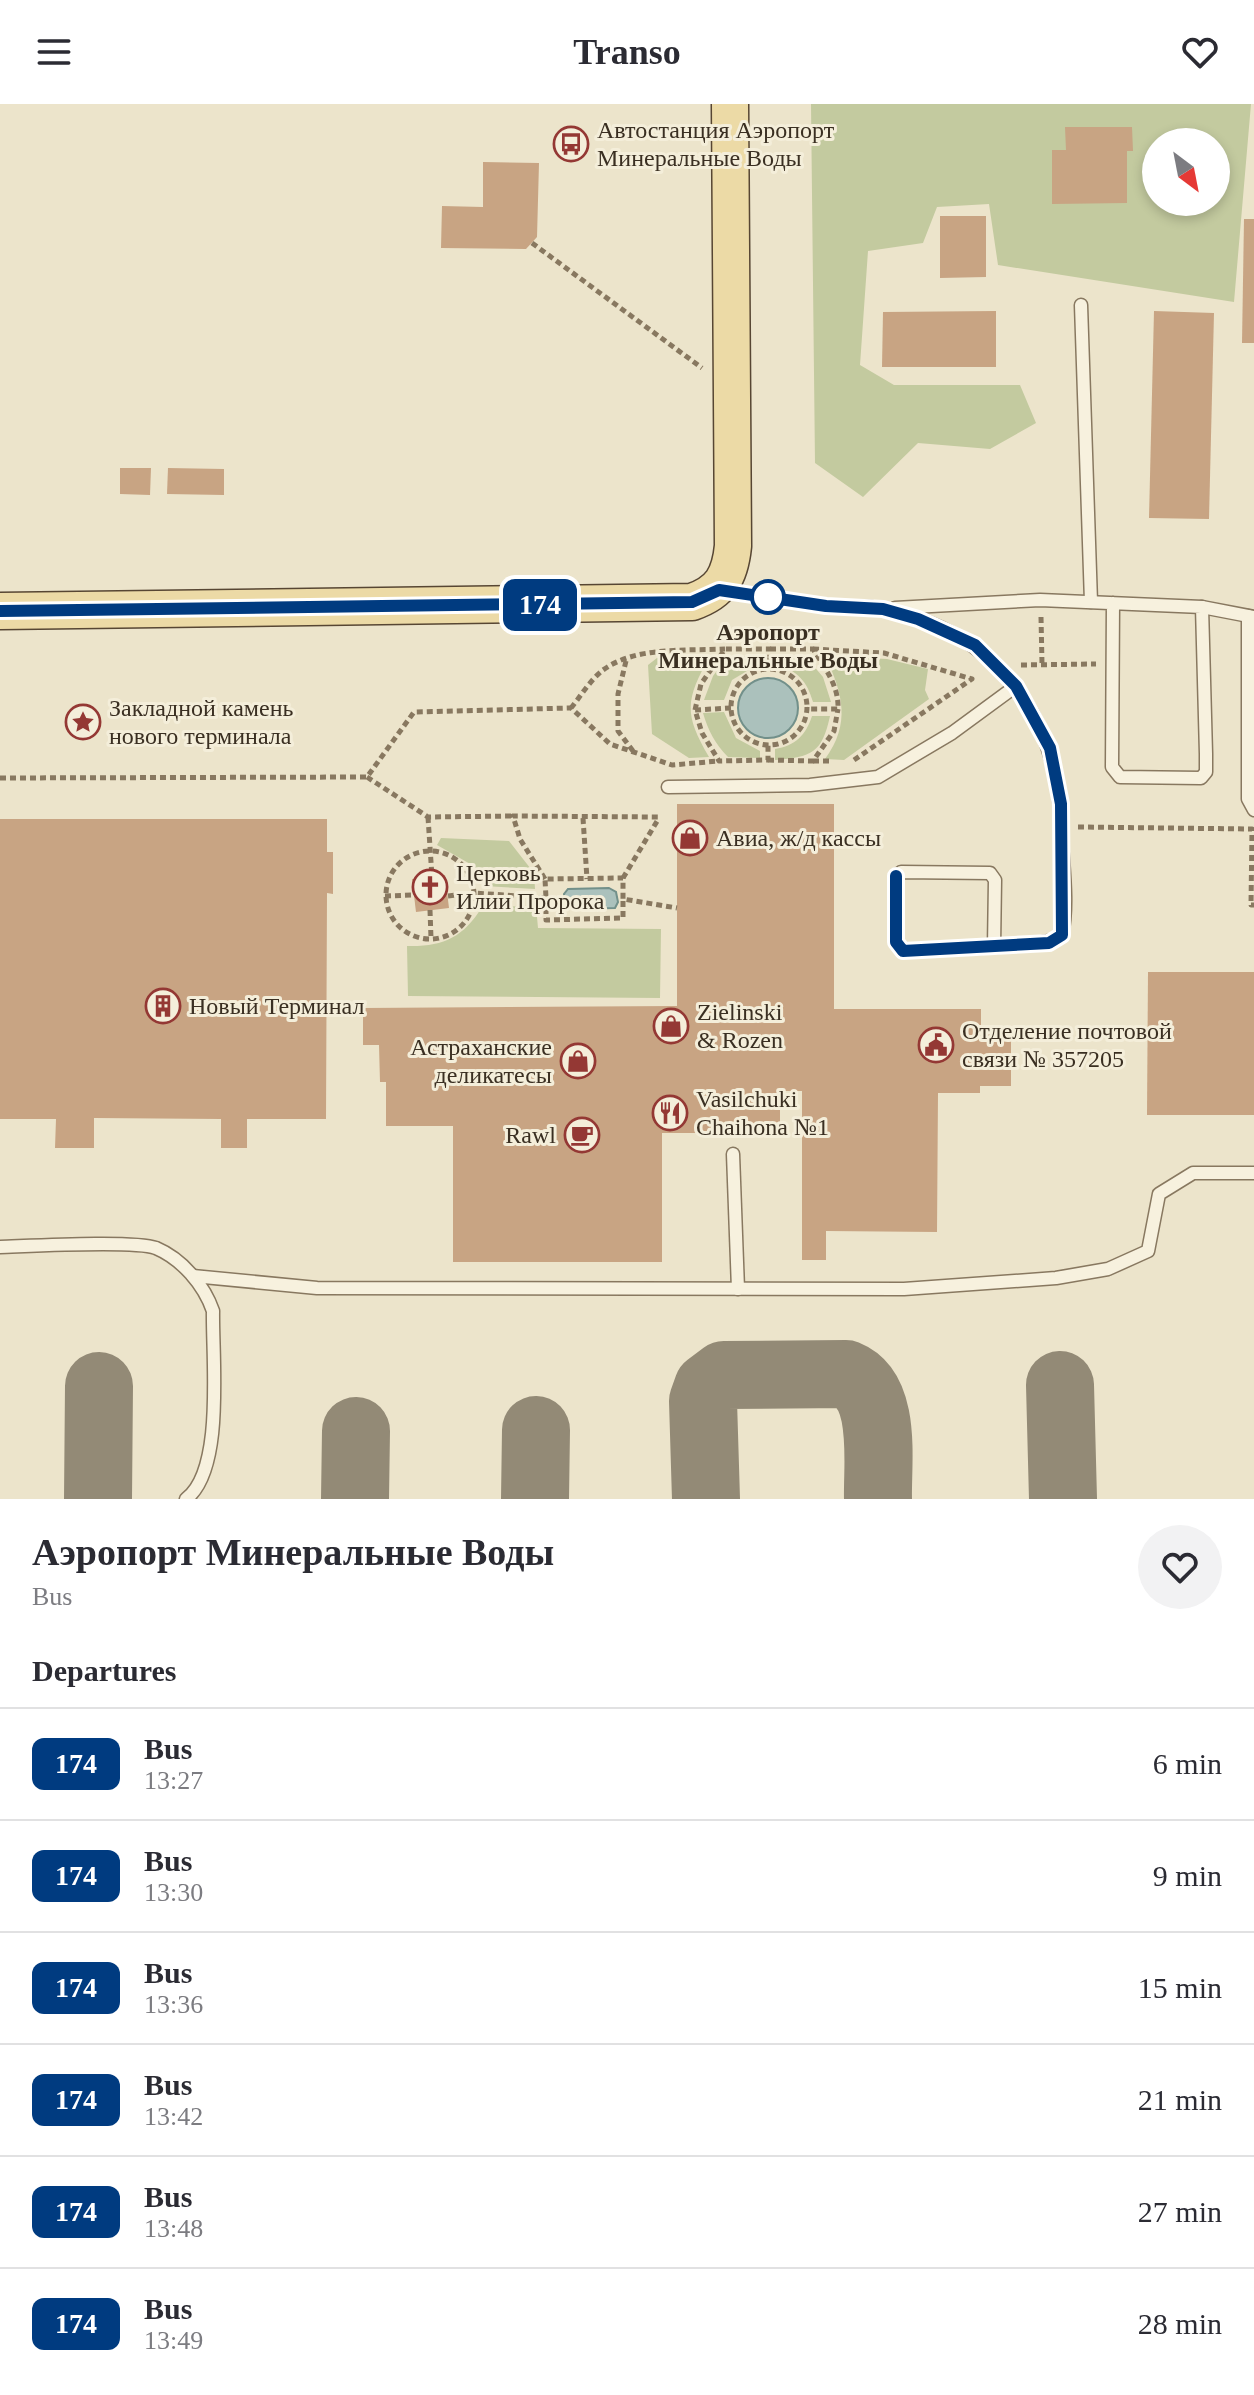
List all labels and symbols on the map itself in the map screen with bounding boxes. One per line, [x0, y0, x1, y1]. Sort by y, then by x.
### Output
place label: Автостанция Аэропорт Минеральные Воды [597, 117, 835, 171]
bus stop icon: Автостанция Аэропорт Минеральные Воды [552, 125, 590, 163]
north arrow [1142, 128, 1230, 216]
line badge: 174 [494, 579, 586, 631]
marker: Аэропорт Минеральные Воды [751, 580, 785, 614]
place label: Аэропорт Минеральные Воды [658, 619, 878, 673]
place label: Закладной камень нового терминала [109, 695, 293, 749]
place icon: Закладной камень нового терминала [64, 703, 102, 741]
shop icon: Авиа, ж/д кассы [671, 819, 709, 857]
place label: Авиа, ж/д кассы [716, 825, 881, 851]
place label: Церковь Илии Пророка [456, 860, 605, 914]
church icon: Церковь Илии Пророка [411, 868, 449, 906]
building icon: Новый Терминал [144, 987, 182, 1025]
place label: Новый Терминал [189, 993, 364, 1019]
place label: Zielinski & Rozen [697, 999, 783, 1053]
shop icon: Zielinski & Rozen [652, 1007, 690, 1045]
place label: Отделение почтовой связи № 357205 [962, 1018, 1172, 1072]
public building icon: Отделение почтовой связи № 357205 [917, 1026, 955, 1064]
place label: Астраханские деликатесы [410, 1034, 552, 1088]
shop icon: Астраханские деликатесы [559, 1042, 597, 1080]
place label: Vasilchuki Chaihona №1 [696, 1086, 829, 1140]
restaurant icon: Vasilchuki Chaihona №1 [651, 1094, 689, 1132]
cafe icon: Rawl [563, 1116, 601, 1154]
place label: Rawl [505, 1122, 556, 1148]

